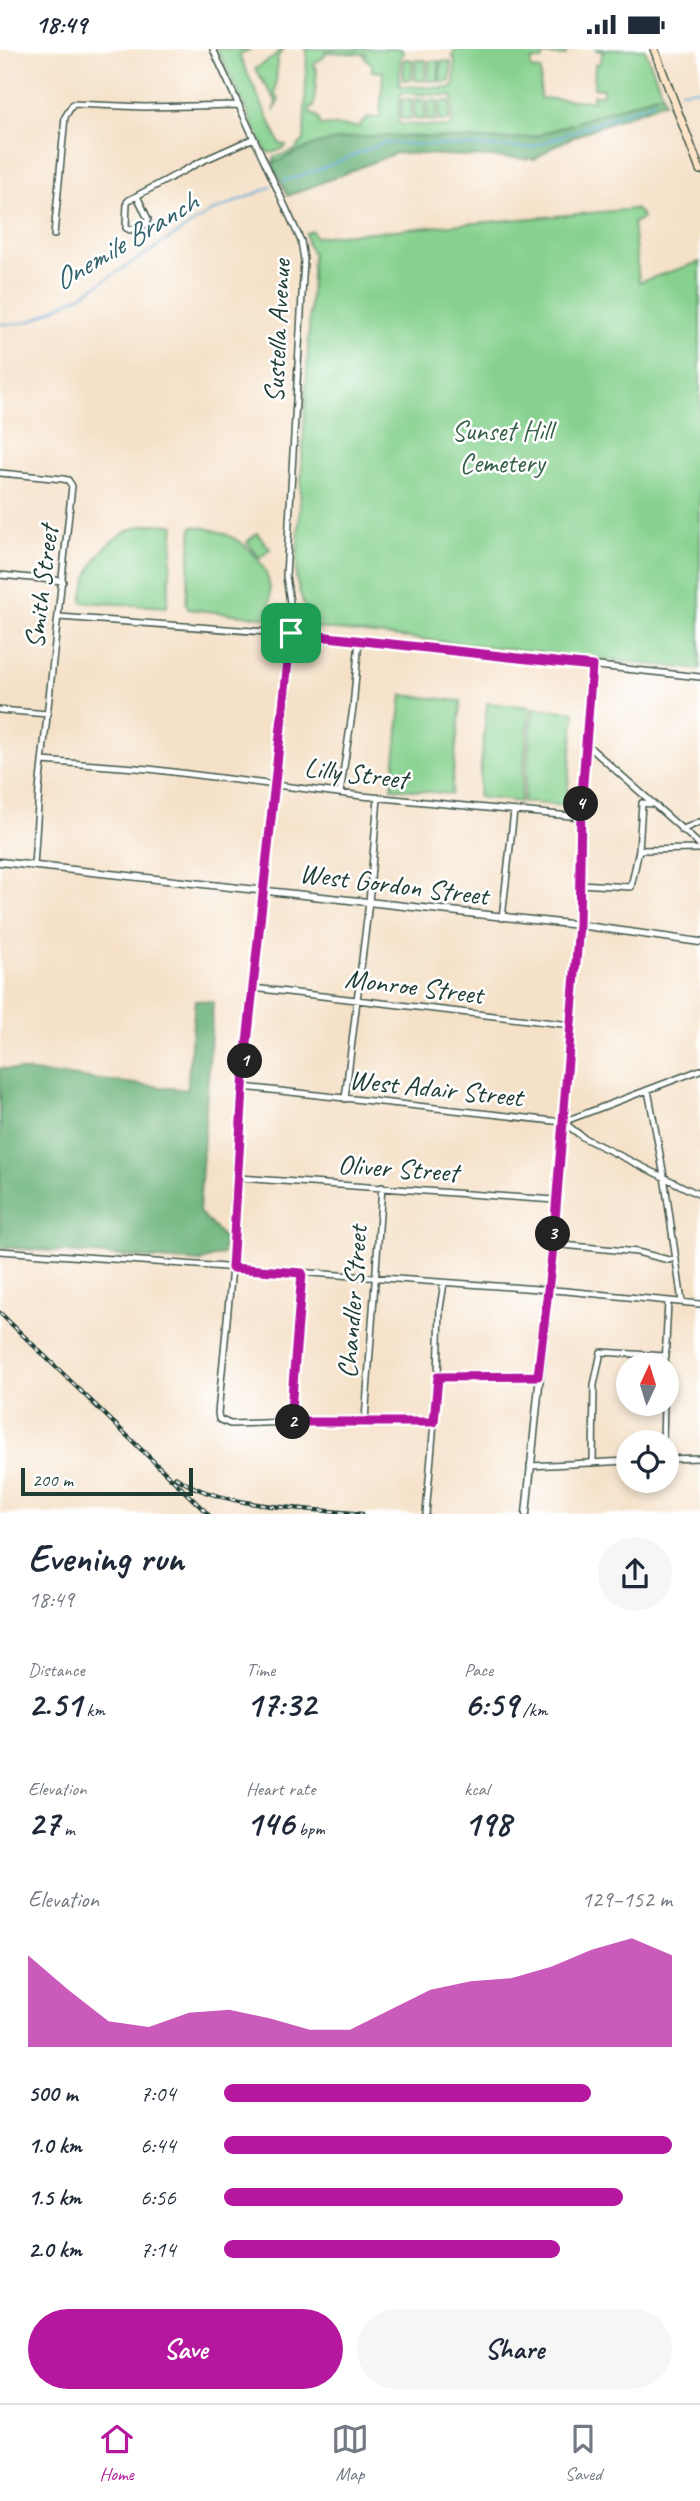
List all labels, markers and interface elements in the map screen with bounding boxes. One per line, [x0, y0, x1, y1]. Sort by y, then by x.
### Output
text: 18:49 [35, 8, 87, 41]
water label: Onemile Branch [46, 182, 206, 299]
street label: Sustella Avenue [256, 257, 298, 404]
park label: Sunset Hill Cemetery [451, 413, 558, 480]
street label: Smith Street [16, 520, 66, 651]
pin [261, 603, 321, 663]
icon: arrive [272, 614, 310, 652]
street label: Lilly Street [302, 749, 413, 797]
pin: 4 [564, 787, 598, 821]
text: 4 [576, 791, 585, 815]
street label: West Gordon Street [298, 855, 493, 913]
street label: Monroe Street [343, 960, 488, 1012]
pin: 1 [228, 1044, 262, 1079]
text: 1 [240, 1048, 249, 1072]
street label: West Adair Street [348, 1062, 527, 1115]
street label: Oliver Street [337, 1146, 463, 1190]
pin: 3 [536, 1217, 570, 1251]
text: 3 [548, 1221, 557, 1245]
street label: Chandler Street [329, 1222, 375, 1380]
north arrow [616, 1353, 679, 1416]
map controls [616, 1353, 679, 1493]
pin: 2 [276, 1405, 310, 1439]
text: 2 [288, 1409, 297, 1433]
button: locate [616, 1430, 679, 1493]
scale bar [21, 1465, 192, 1497]
text: 200 m [32, 1468, 73, 1492]
text: Evening run [28, 1535, 184, 1582]
button: share [598, 1537, 672, 1611]
text: 18:49 [28, 1585, 74, 1614]
text: Distance [28, 1658, 85, 1682]
text: Time [246, 1658, 275, 1682]
text: Pace [464, 1658, 493, 1682]
text: 2.51 [28, 1682, 82, 1727]
text: 17:32 [246, 1682, 316, 1727]
text: 6:59 [464, 1682, 518, 1727]
text: km [82, 1698, 105, 1722]
text: /km [518, 1698, 547, 1722]
text: Elevation [28, 1777, 86, 1801]
text: Heart rate [246, 1777, 315, 1801]
text: kcal [464, 1777, 489, 1801]
text: 27 [28, 1801, 59, 1846]
text: 146 [246, 1801, 294, 1846]
text: 198 [464, 1801, 511, 1846]
text: m [59, 1817, 75, 1841]
text: bpm [294, 1817, 325, 1841]
text: Elevation [28, 1885, 99, 1914]
text: 129–152 m [581, 1885, 672, 1914]
text: 500 m [28, 2079, 77, 2108]
text: 7:04 [140, 2079, 176, 2108]
text: 1.0 km [28, 2131, 82, 2160]
text: 6:44 [140, 2131, 176, 2160]
text: 1.5 km [28, 2183, 81, 2212]
text: 6:56 [140, 2183, 176, 2212]
text: 2.0 km [28, 2235, 82, 2264]
text: 7:14 [140, 2235, 176, 2264]
button: Save [28, 2309, 343, 2389]
button: Share [357, 2309, 672, 2389]
tab: Home [98, 2420, 136, 2486]
tab: Map [331, 2420, 369, 2486]
tab: Saved [564, 2420, 602, 2486]

